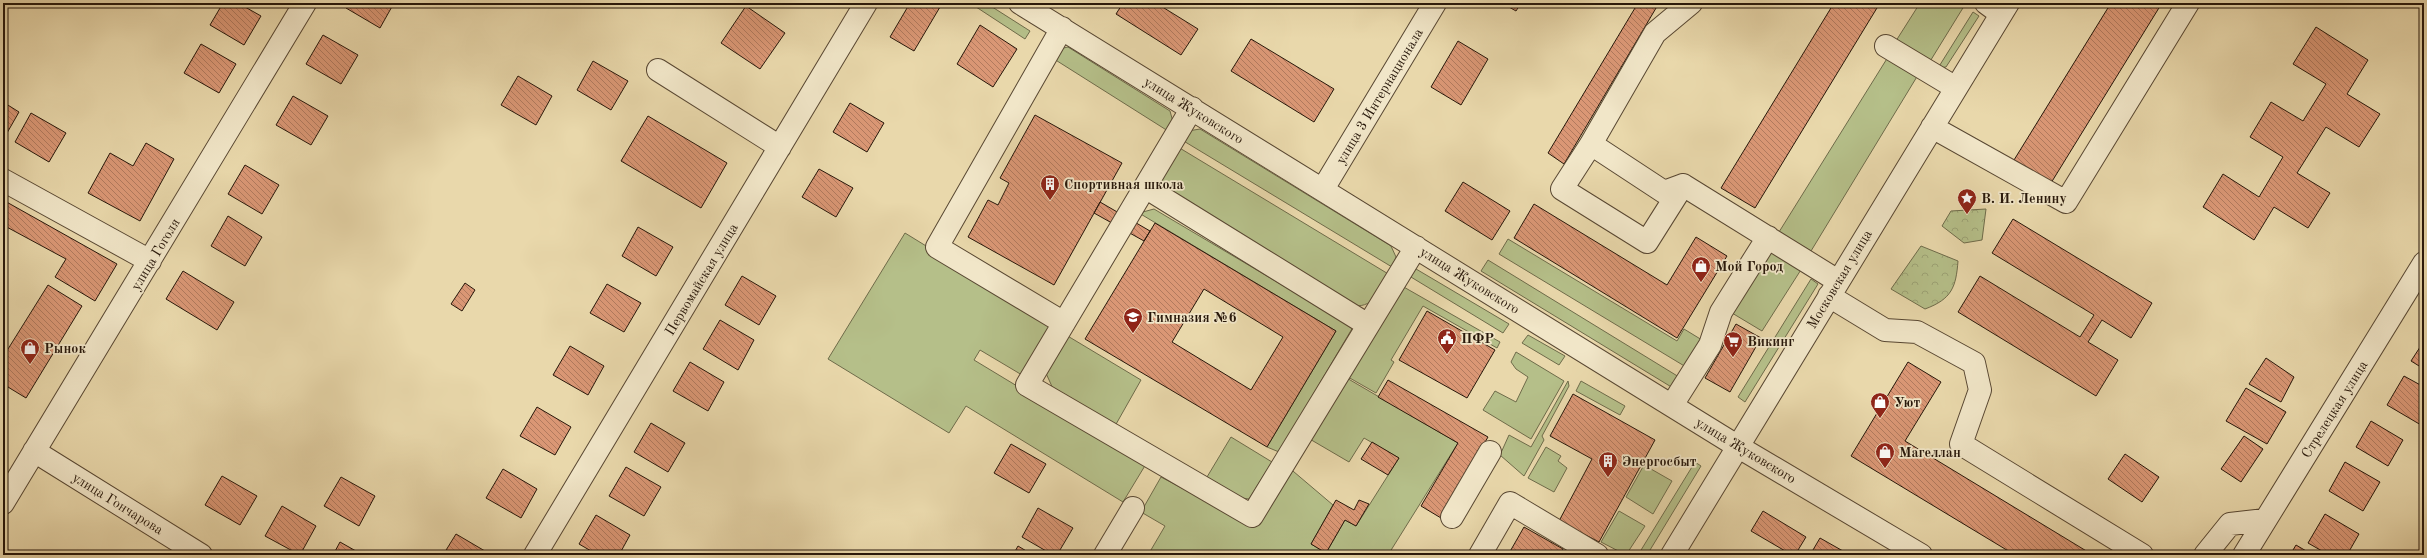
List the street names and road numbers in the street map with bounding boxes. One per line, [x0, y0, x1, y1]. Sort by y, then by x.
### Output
street label: улица 3 Интернационала [1334, 26, 1426, 167]
street label: улица Жуковского [1141, 75, 1246, 147]
street label: улица Гоголя [129, 216, 183, 293]
street label: Первомайская улица [663, 221, 741, 338]
street label: Московская улица [1805, 228, 1875, 331]
street label: улица Жуковского [1417, 245, 1522, 317]
street label: Стрелецкая улица [2299, 358, 2370, 461]
street label: улица Жуковского [1693, 415, 1798, 486]
street label: улица Гончарова [70, 470, 165, 537]

